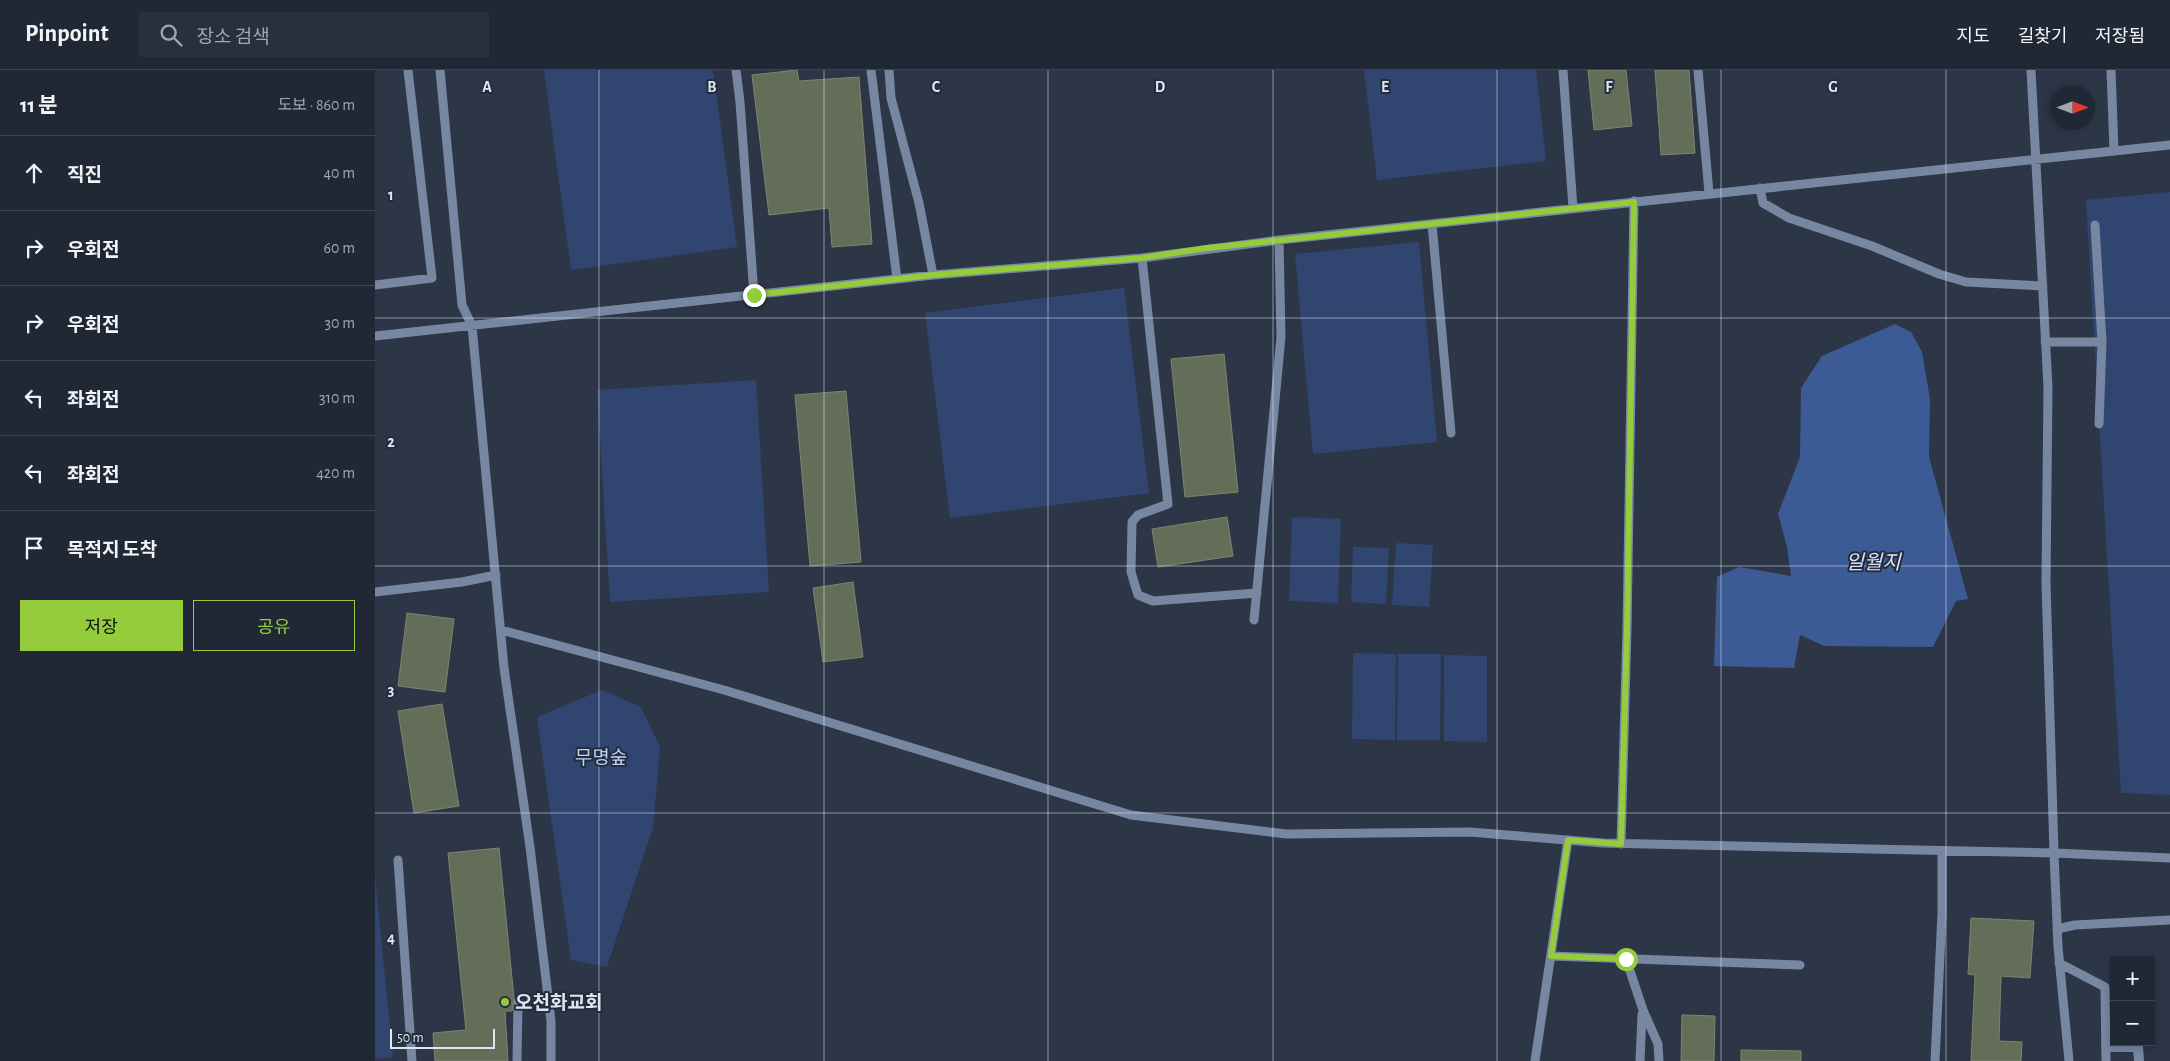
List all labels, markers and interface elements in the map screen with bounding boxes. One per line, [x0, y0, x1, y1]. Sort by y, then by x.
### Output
search box [139, 12, 489, 57]
icon: search [157, 21, 185, 49]
text: Pinpoint [25, 22, 109, 46]
text: 장소 검색 [197, 28, 270, 47]
text: 지도 [1957, 28, 1990, 46]
text: 길찾기 [2018, 28, 2067, 46]
text: 저장됨 [2095, 28, 2145, 46]
text: A [482, 79, 492, 95]
text: B [707, 79, 717, 95]
text: C [932, 79, 941, 95]
text: D [1155, 79, 1166, 95]
text: E [1381, 79, 1389, 95]
text: F [1605, 79, 1613, 95]
text: G [1828, 79, 1838, 95]
north arrow [2050, 85, 2095, 130]
text: 11 분 [20, 95, 58, 116]
text: 도보 · 860 m [278, 97, 355, 113]
icon: ahead [20, 159, 48, 187]
text: 40 m [323, 165, 355, 181]
text: 직진 [67, 166, 102, 185]
text: 1 [388, 187, 394, 203]
icon: right [20, 234, 48, 262]
text: 60 m [324, 240, 355, 256]
text: 우회전 [67, 241, 119, 260]
route end [743, 284, 766, 307]
icon: right [20, 309, 48, 337]
text: 30 m [325, 315, 355, 331]
text: 우회전 [67, 316, 119, 335]
icon: left [20, 384, 48, 412]
text: 310 m [319, 390, 355, 406]
text: 좌회전 [67, 391, 119, 410]
text: 2 [387, 434, 395, 450]
icon: left [20, 459, 48, 487]
text: 420 m [316, 465, 355, 481]
text: 좌회전 [67, 466, 119, 485]
icon: arrive [20, 534, 48, 562]
text: 목적지 도착 [67, 541, 157, 560]
water label: 일월지 [1845, 552, 1902, 573]
button: 저장 [20, 600, 183, 651]
button: 공유 [193, 600, 355, 651]
text: 3 [388, 682, 395, 698]
park label: 무명숲 [575, 748, 627, 768]
text: 4 [387, 930, 395, 946]
route start [1615, 948, 1638, 971]
map controls [2110, 956, 2155, 1046]
button: + [2110, 956, 2155, 1001]
place label: 오천화교회 [515, 992, 602, 1013]
marker: 오천화교회 [499, 996, 511, 1008]
button: − [2110, 1001, 2155, 1046]
scale bar [390, 1026, 495, 1049]
text: 50 m [397, 1031, 424, 1045]

